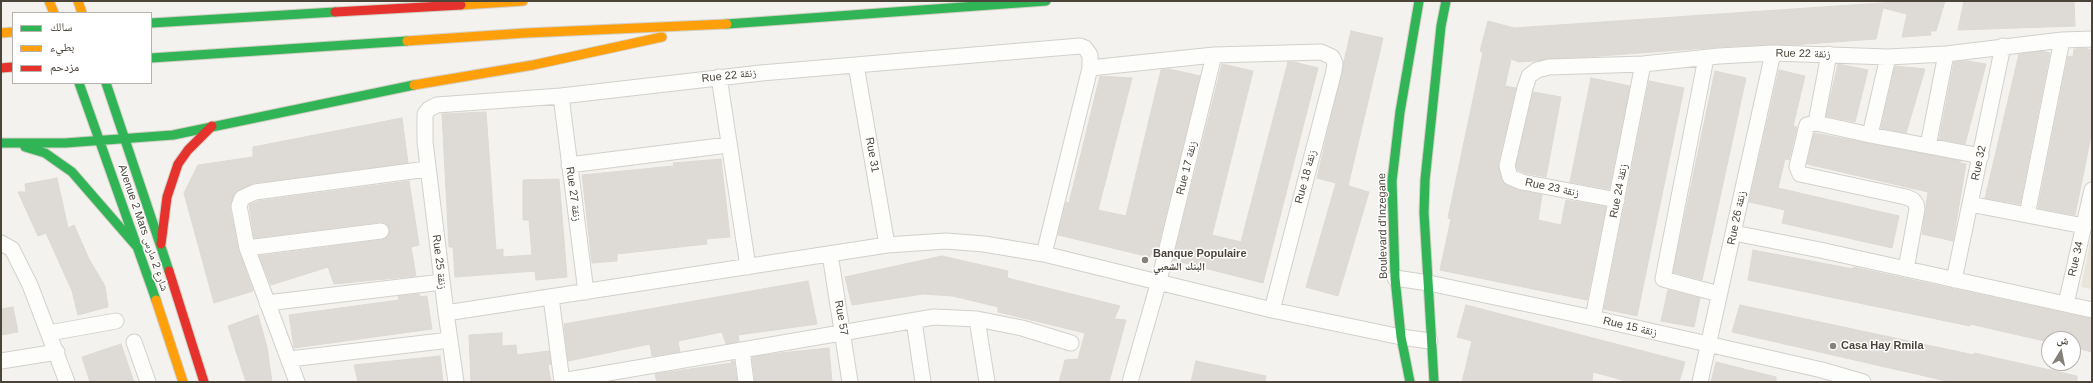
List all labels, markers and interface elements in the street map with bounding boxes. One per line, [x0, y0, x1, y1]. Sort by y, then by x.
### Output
legend [12, 12, 152, 84]
text: سالك [50, 20, 72, 34]
text: بطيء [50, 40, 74, 54]
street label: Rue 22 زنقة [1775, 47, 1831, 61]
text: مزدحم [50, 60, 79, 74]
street label: Rue 22 زنقة [701, 67, 757, 85]
street label: Rue 31 [862, 136, 882, 174]
street label: Rue 17 زنقة [1174, 140, 1200, 196]
street label: Rue 32 [1969, 144, 1989, 182]
street label: Rue 18 زنقة [1293, 149, 1319, 205]
street label: Avenue 2 Mars شارع 2 مارس [115, 163, 171, 293]
street label: Rue 24 زنقة [1607, 163, 1631, 219]
street label: Rue 27 زنقة [563, 166, 583, 222]
street label: Boulevard d'Inzegane [1375, 173, 1391, 279]
street label: Rue 23 زنقة [1524, 176, 1580, 200]
street label: Rue 26 زنقة [1725, 190, 1749, 246]
street label: Rue 25 زنقة [429, 234, 449, 290]
street label: Rue 34 [2066, 240, 2086, 278]
place label: Banque Populaire البنك الشعبي [1153, 247, 1247, 273]
marker: Banque Populaire البنك الشعبي [1140, 255, 1150, 265]
street label: Rue 57 [831, 299, 851, 337]
street label: Rue 15 زنقة [1602, 314, 1658, 340]
north arrow [2041, 331, 2081, 371]
text: ش [2056, 333, 2070, 347]
place label: Casa Hay Rmila [1841, 339, 1924, 353]
marker: Casa Hay Rmila [1828, 341, 1838, 351]

